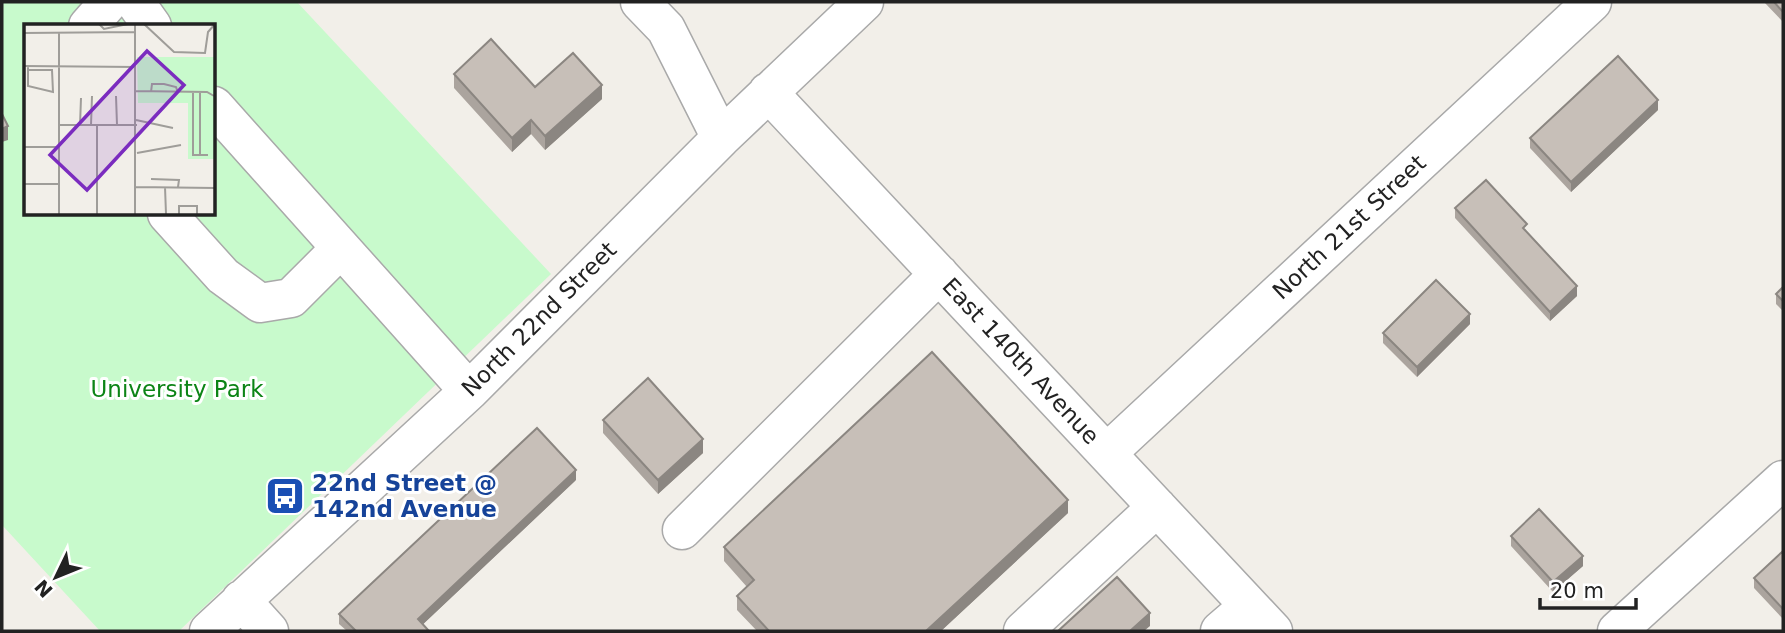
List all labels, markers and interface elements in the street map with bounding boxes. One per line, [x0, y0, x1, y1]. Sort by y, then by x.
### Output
inset map [24, 24, 215, 215]
street label: North 21st Street [1267, 150, 1431, 304]
street label: North 22nd Street [457, 237, 621, 401]
street label: East 140th Avenue [937, 273, 1105, 449]
park label: University Park [90, 376, 264, 402]
place label: 22nd Street @ 142nd Avenue [312, 470, 497, 522]
bus stop icon: 22nd Street @ 142nd Avenue [264, 475, 306, 517]
north arrow [21, 542, 91, 612]
scale bar [1540, 566, 1636, 610]
text: N [30, 575, 57, 602]
text: 20 m [1550, 579, 1604, 603]

